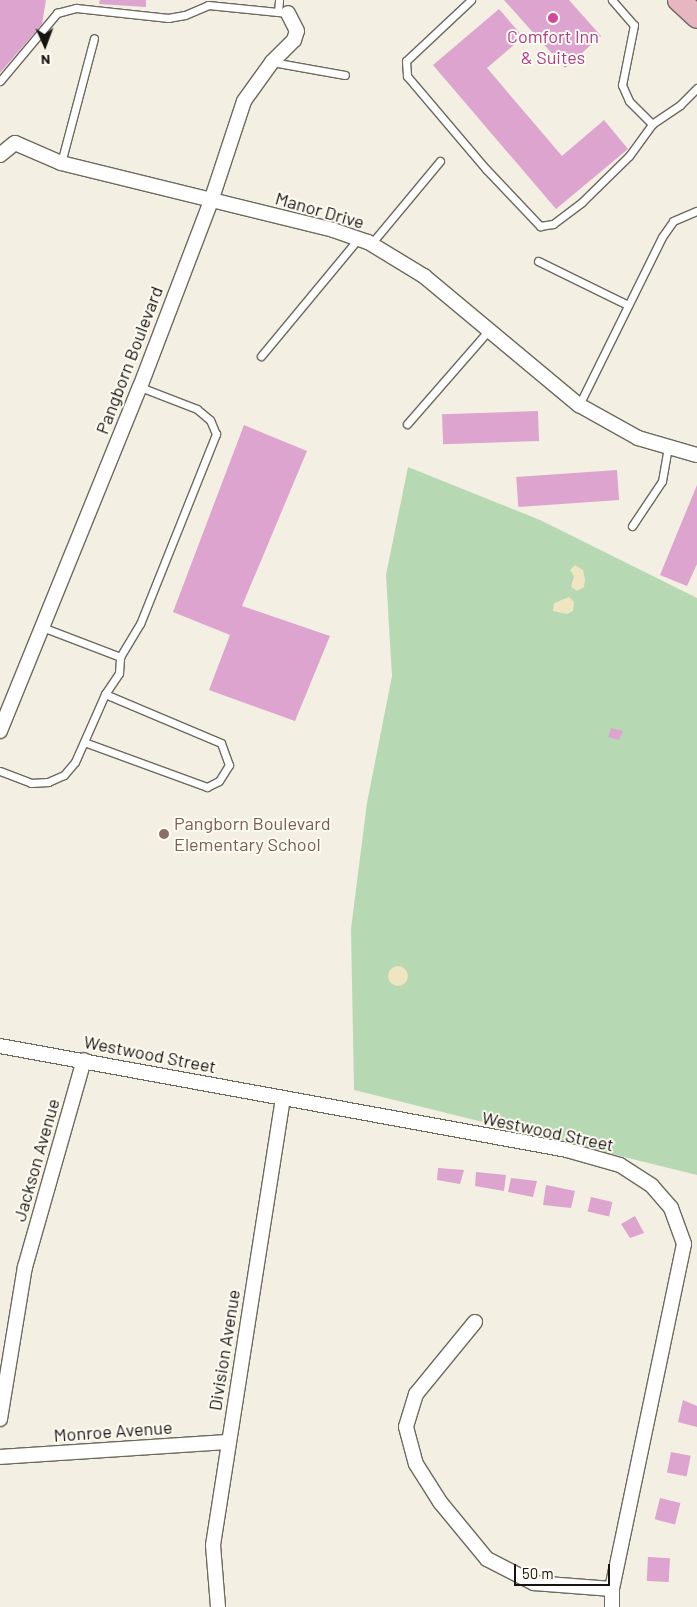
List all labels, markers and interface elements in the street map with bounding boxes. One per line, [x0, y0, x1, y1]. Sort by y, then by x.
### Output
marker: Comfort Inn & Suites [547, 12, 559, 24]
north arrow [20, 20, 70, 70]
place label: Comfort Inn & Suites [507, 26, 599, 68]
text: N [41, 52, 50, 69]
street label: Manor Drive [273, 187, 367, 233]
street label: Pangborn Boulevard [91, 283, 167, 437]
place label: Pangborn Boulevard Elementary School [174, 813, 331, 856]
marker: Pangborn Boulevard Elementary School [158, 828, 170, 840]
street label: Westwood Street [82, 1031, 218, 1077]
street label: Jackson Avenue [8, 1096, 64, 1224]
street label: Westwood Street [480, 1106, 616, 1156]
street label: Division Avenue [204, 1288, 244, 1412]
street label: Monroe Avenue [53, 1416, 173, 1446]
scale bar [517, 1554, 613, 1586]
text: 50 m [522, 1564, 554, 1582]

